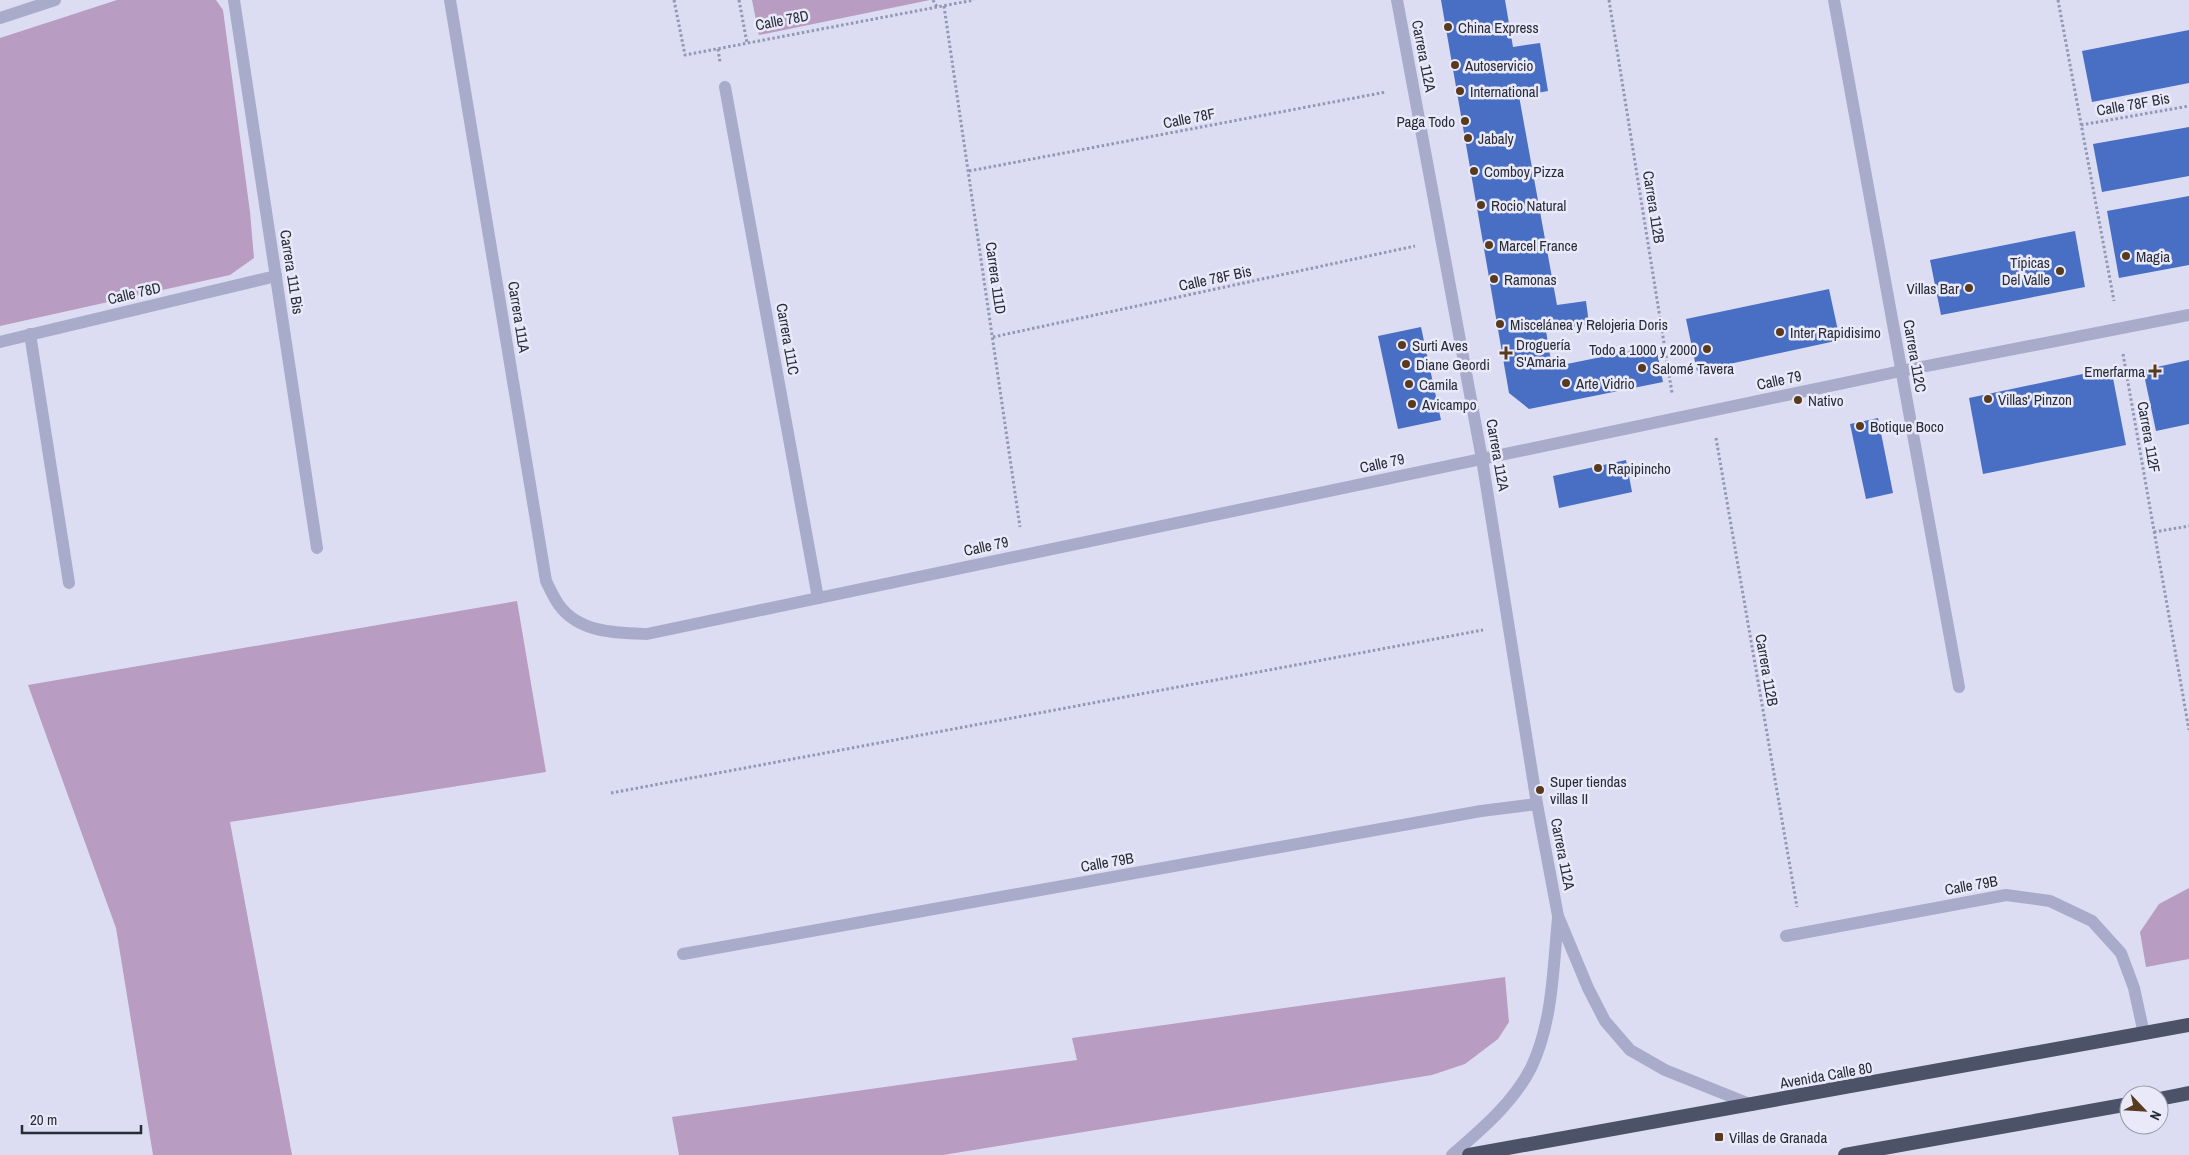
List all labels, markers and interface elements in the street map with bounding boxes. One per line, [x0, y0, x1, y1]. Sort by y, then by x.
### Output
street label: Calle 78D [753, 5, 811, 35]
place label: China Express [1458, 17, 1539, 38]
street label: Carrera 112A [1407, 18, 1441, 95]
marker: China Express [1442, 21, 1454, 33]
place label: Autoservicio [1464, 55, 1534, 76]
marker: Autoservicio [1449, 59, 1461, 71]
place label: International [1470, 81, 1538, 102]
marker: International [1454, 85, 1466, 97]
street label: Calle 78F Bis [2095, 87, 2171, 121]
street label: Calle 78F [1161, 103, 1217, 133]
place label: Paga Todo [1396, 111, 1455, 132]
marker: Paga Todo [1459, 115, 1471, 127]
place label: Jabaly [1478, 128, 1514, 149]
marker: Jabaly [1462, 132, 1474, 144]
place label: Comboy Pizza [1484, 161, 1564, 182]
marker: Comboy Pizza [1468, 165, 1480, 177]
street label: Carrera 112B [1638, 169, 1670, 245]
place label: Rocio Natural [1491, 195, 1566, 216]
marker: Rocio Natural [1475, 199, 1487, 211]
street label: Carrera 111 Bis [275, 228, 309, 316]
place label: Marcel France [1499, 235, 1578, 256]
marker: Marcel France [1483, 239, 1495, 251]
street label: Carrera 111D [981, 241, 1011, 316]
place label: Magia [2136, 246, 2170, 267]
marker: Magia [2120, 250, 2132, 262]
place label: Típicas Del Valle [2002, 252, 2050, 290]
street label: Calle 78F Bis [1177, 260, 1253, 296]
marker: Típicas Del Valle [2054, 265, 2066, 277]
place label: Ramonas [1504, 269, 1557, 290]
marker: Ramonas [1488, 273, 1500, 285]
street label: Calle 78D [105, 277, 163, 309]
place label: Villas Bar [1907, 278, 1959, 299]
street label: Carrera 111A [503, 280, 535, 355]
marker: Villas Bar [1963, 282, 1975, 294]
street label: Carrera 111C [771, 301, 805, 377]
place label: Miscelánea y Relojeria Doris [1510, 314, 1668, 335]
marker: Miscelánea y Relojeria Doris [1494, 318, 1506, 330]
street label: Carrera 112C [1898, 318, 1932, 394]
place label: Inter Rapidisimo [1790, 322, 1881, 343]
marker: Inter Rapidisimo [1774, 326, 1786, 338]
place label: Droguería S'Amaria [1516, 334, 1571, 372]
place label: Surti Aves [1412, 335, 1468, 356]
marker: Surti Aves [1396, 339, 1408, 351]
place label: Todo a 1000 y 2000 [1589, 339, 1697, 360]
marker: Todo a 1000 y 2000 [1701, 343, 1713, 355]
marker: Droguería S'Amaria [1500, 347, 1512, 359]
place label: Diane Geordi [1416, 354, 1490, 375]
marker: Diane Geordi [1400, 358, 1412, 370]
place label: Salomé Tavera [1652, 358, 1734, 379]
place label: Emerfarma [2084, 361, 2145, 382]
marker: Salomé Tavera [1636, 362, 1648, 374]
street label: Calle 79 [1755, 365, 1803, 395]
marker: Emerfarma [2149, 365, 2161, 377]
place label: Arte Vidrio [1575, 373, 1635, 394]
place label: Camila [1419, 374, 1458, 395]
marker: Arte Vidrio [1560, 377, 1572, 389]
marker: Camila [1403, 378, 1415, 390]
place label: Villas' Pinzon [1998, 389, 2072, 410]
place label: Nativo [1808, 390, 1844, 411]
marker: Villas' Pinzon [1982, 393, 1994, 405]
place label: Avicampo [1421, 394, 1477, 415]
marker: Nativo [1792, 394, 1804, 406]
marker: Avicampo [1406, 398, 1418, 410]
street label: Carrera 112F [2132, 400, 2166, 474]
place label: Botique Boco [1870, 416, 1944, 437]
street label: Carrera 112A [1481, 417, 1515, 494]
marker: Botique Boco [1854, 420, 1866, 432]
street label: Calle 79 [1358, 448, 1406, 478]
place label: Rapipincho [1608, 458, 1671, 479]
marker: Rapipincho [1592, 462, 1604, 474]
street label: Calle 79 [962, 531, 1010, 561]
street label: Carrera 112B [1750, 632, 1784, 708]
place label: Super tiendas villas II [1550, 771, 1627, 809]
marker: Super tiendas villas II [1534, 784, 1546, 796]
street label: Carrera 112A [1546, 816, 1580, 893]
street label: Calle 79B [1079, 847, 1135, 877]
street label: Calle 79B [1943, 870, 1999, 900]
street label: Avenida Calle 80 [1777, 1057, 1874, 1094]
north arrow [2119, 1085, 2169, 1135]
scale bar [22, 1102, 141, 1134]
text: N [2146, 1108, 2166, 1123]
text: 20 m [30, 1109, 57, 1130]
place label: Villas de Granada [1729, 1127, 1827, 1148]
marker: Villas de Granada [1713, 1131, 1725, 1143]

